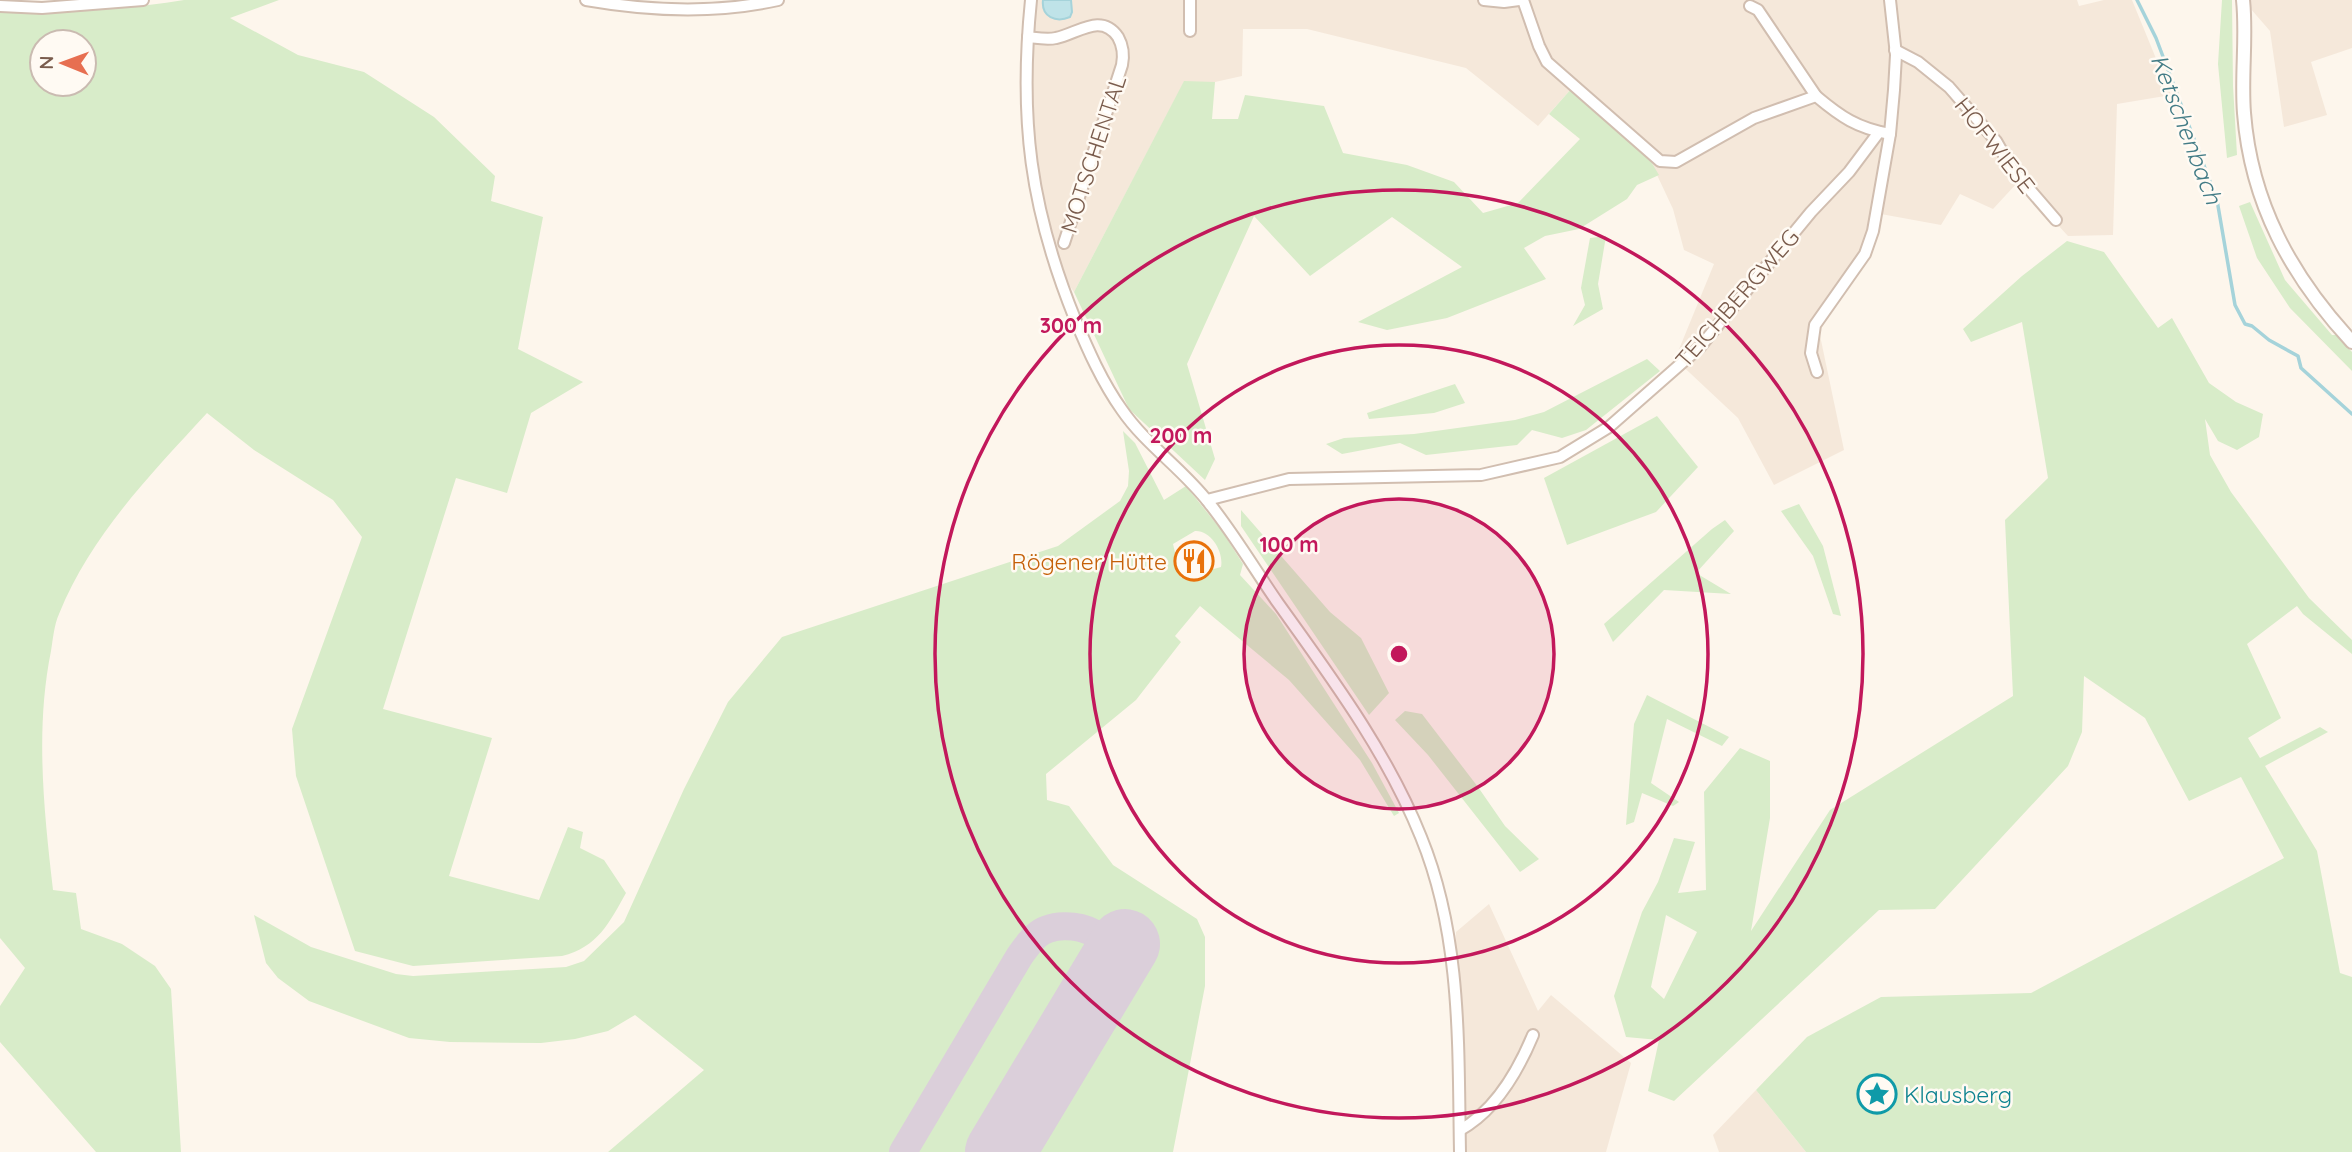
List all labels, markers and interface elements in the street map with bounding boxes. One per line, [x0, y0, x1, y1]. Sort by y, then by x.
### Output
north arrow [28, 28, 98, 98]
water label: Ketschenbach [2145, 50, 2229, 208]
text: N [34, 56, 58, 70]
street label: MOTSCHENTAL [1054, 71, 1132, 237]
street label: HOFWIESE [1948, 91, 2042, 199]
street label: TEICHBERGWEG [1669, 223, 1805, 373]
text: 300 m [1040, 312, 1102, 338]
text: 200 m [1150, 422, 1212, 448]
text: 100 m [1259, 531, 1319, 557]
restaurant icon: Rögener Hütte [1173, 540, 1215, 582]
place label: Rögener Hütte [1011, 547, 1167, 576]
centre of rings [1387, 642, 1411, 666]
place icon: Klausberg [1856, 1073, 1898, 1115]
place label: Klausberg [1904, 1080, 2012, 1109]

